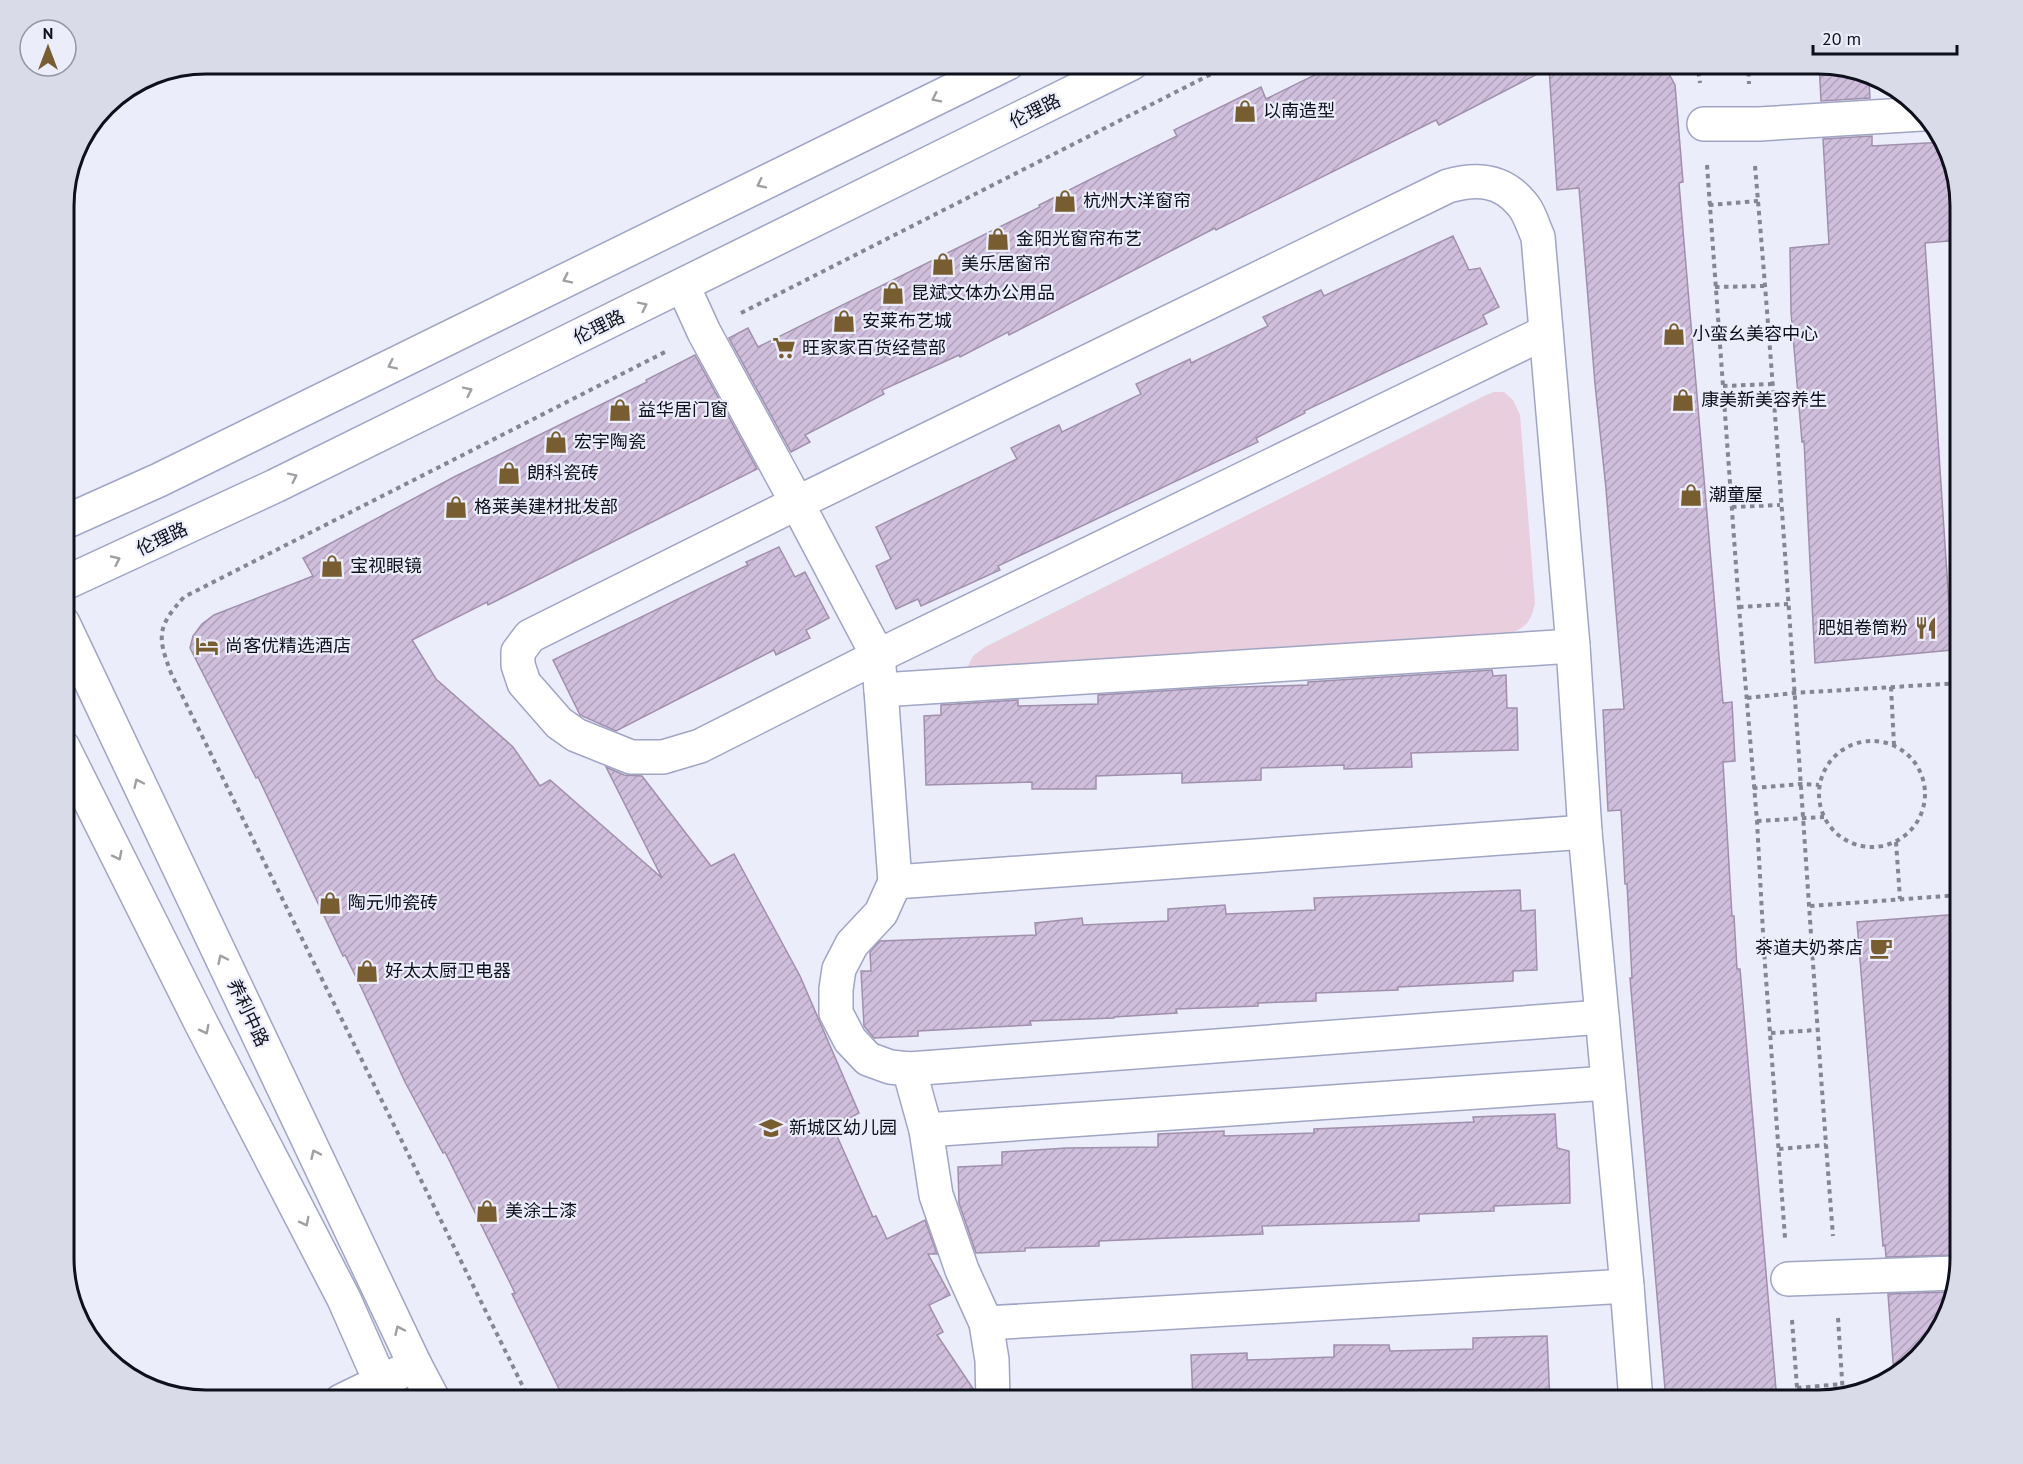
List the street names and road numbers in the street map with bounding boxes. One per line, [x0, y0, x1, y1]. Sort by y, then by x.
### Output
street label: 伦理路 [1005, 88, 1064, 133]
street label: 伦理路 [569, 304, 628, 349]
street label: 伦理路 [132, 517, 191, 560]
street label: 养利中路 [223, 975, 274, 1050]

